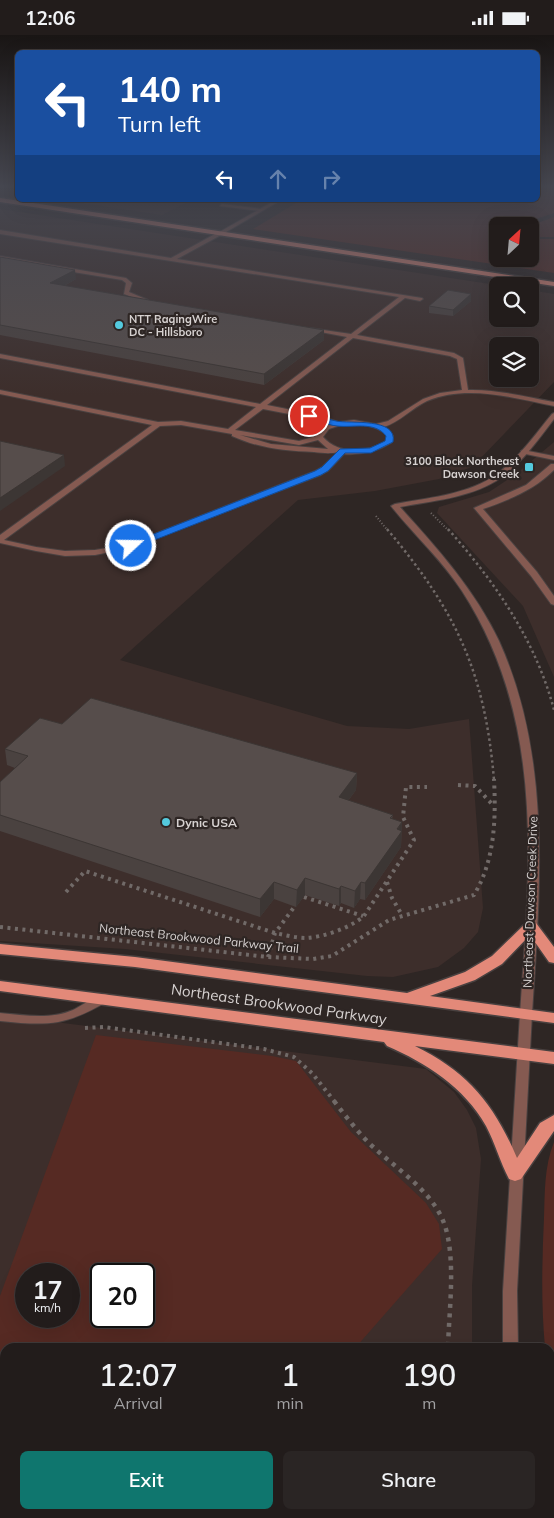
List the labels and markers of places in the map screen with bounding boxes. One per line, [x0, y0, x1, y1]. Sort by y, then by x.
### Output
place label: NTT RagingWire DC - Hillsboro [129, 312, 217, 339]
marker: NTT RagingWire DC - Hillsboro [113, 319, 125, 331]
pin [288, 395, 330, 437]
place label: 3100 Block Northeast Dawson Creek [405, 454, 520, 481]
marker: 3100 Block Northeast Dawson Creek [523, 461, 535, 473]
place label: Dynic USA [176, 815, 237, 830]
marker: Dynic USA [160, 816, 172, 828]

